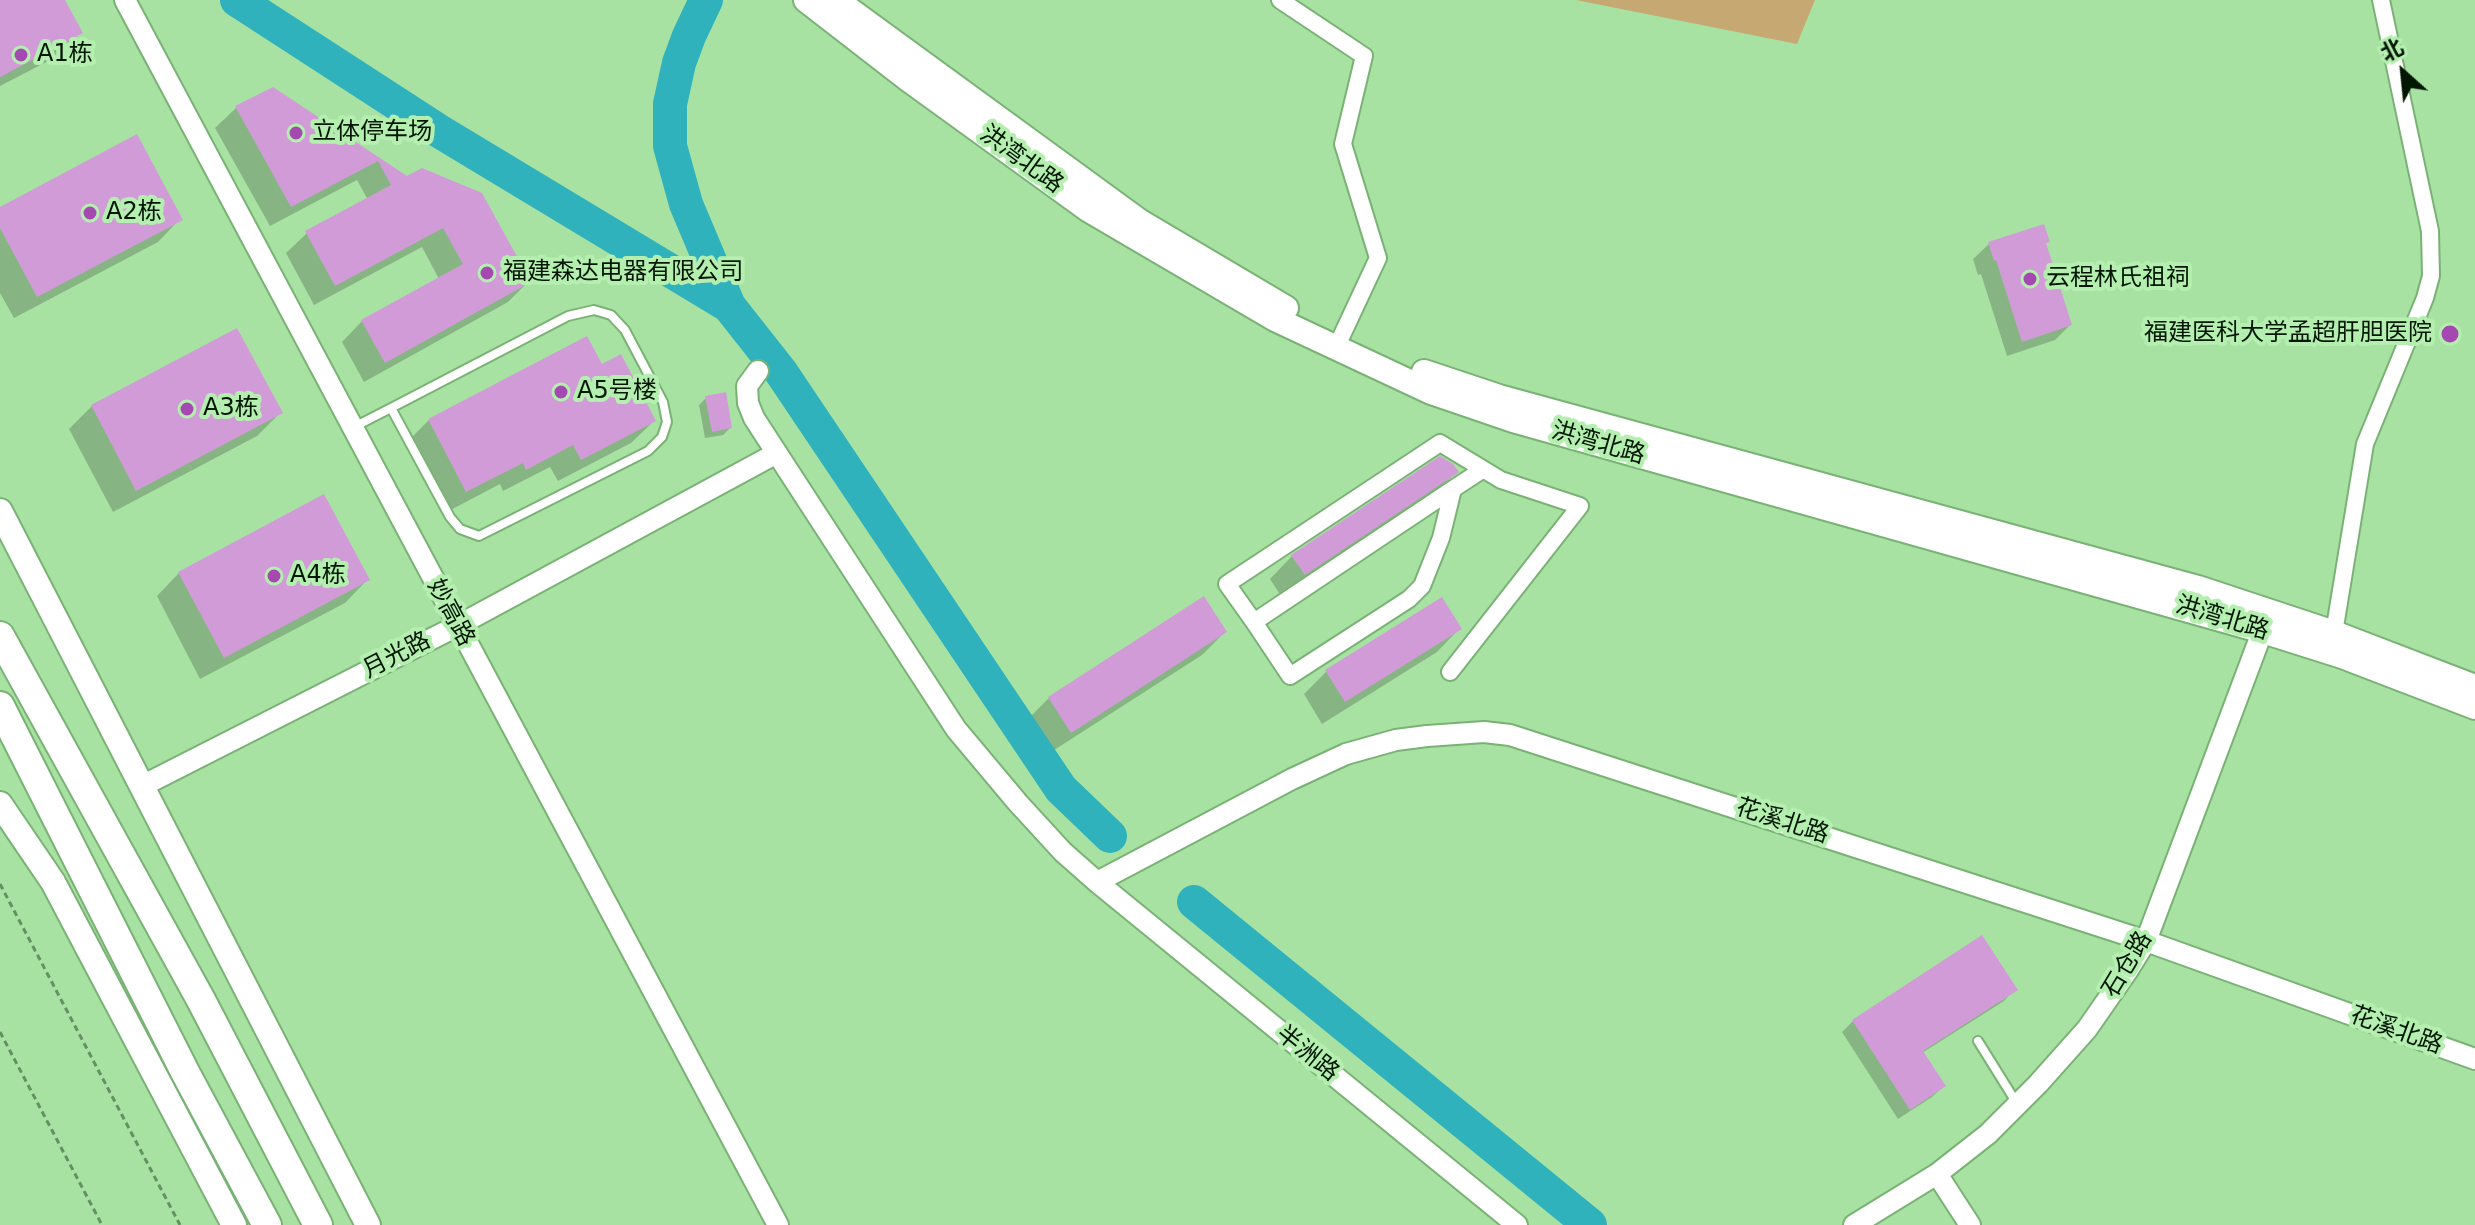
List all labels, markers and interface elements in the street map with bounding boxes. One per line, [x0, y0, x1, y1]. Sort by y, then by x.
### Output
north arrow [2363, 32, 2443, 112]
text: 北 [2376, 34, 2407, 66]
place label: A1栋 [37, 41, 93, 69]
marker: A1栋 [12, 46, 30, 64]
place label: 立体停车场 [312, 119, 432, 147]
street label: 洪湾北路 [974, 120, 1068, 200]
marker: 立体停车场 [287, 124, 305, 142]
place label: A2栋 [106, 199, 162, 227]
marker: A2栋 [81, 204, 99, 222]
place label: 福建森达电器有限公司 [503, 259, 743, 287]
marker: 福建森达电器有限公司 [478, 264, 496, 282]
place label: 云程林氏祖祠 [2046, 265, 2190, 293]
marker: 云程林氏祖祠 [2021, 270, 2039, 288]
place label: 福建医科大学孟超肝胆医院 [2144, 320, 2432, 348]
marker: 福建医科大学孟超肝胆医院 [2439, 323, 2461, 345]
place label: A5号楼 [577, 378, 657, 406]
marker: A5号楼 [552, 383, 570, 401]
place label: A3栋 [203, 395, 259, 423]
marker: A3栋 [178, 400, 196, 418]
street label: 洪湾北路 [1548, 417, 1648, 471]
place label: A4栋 [290, 562, 346, 590]
marker: A4栋 [265, 567, 283, 585]
street label: 妙高路 [420, 574, 480, 652]
street label: 洪湾北路 [2172, 591, 2272, 647]
street label: 月光路 [358, 627, 436, 685]
street label: 花溪北路 [1732, 793, 1832, 851]
street label: 石仓路 [2097, 927, 2159, 1003]
street label: 花溪北路 [2346, 1001, 2446, 1061]
street label: 半洲路 [1270, 1020, 1344, 1088]

